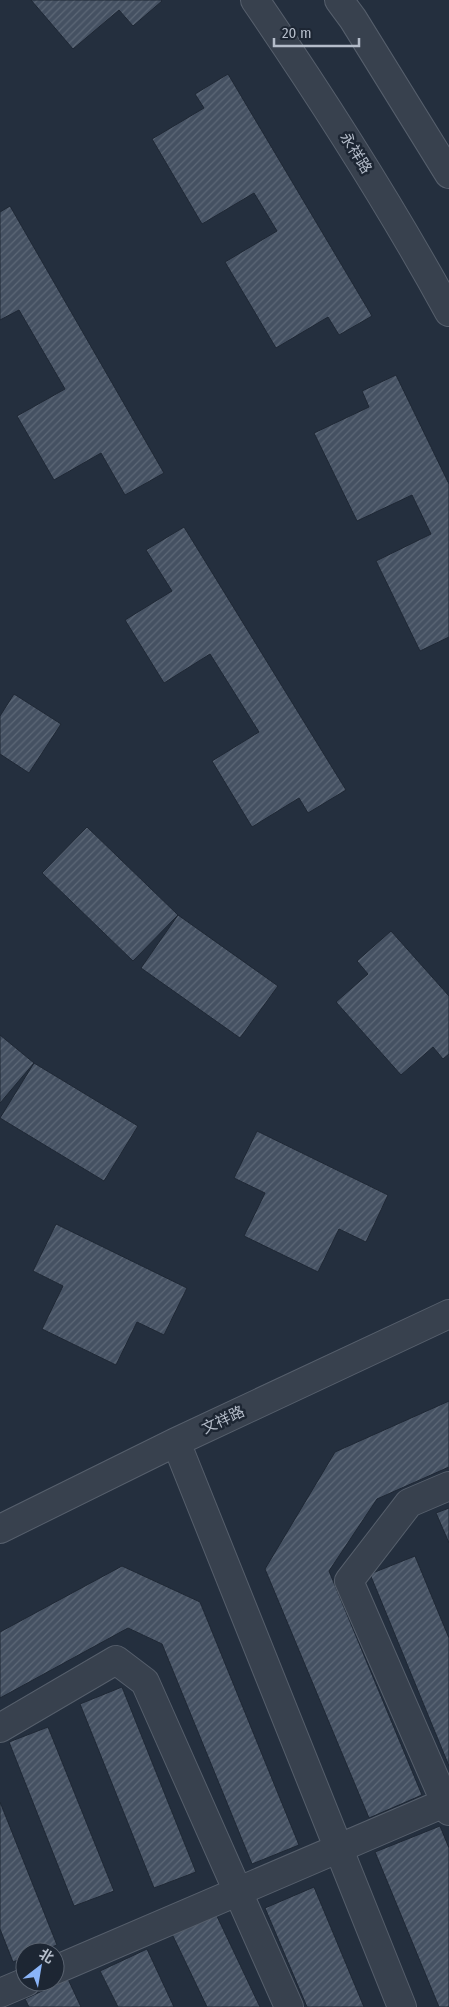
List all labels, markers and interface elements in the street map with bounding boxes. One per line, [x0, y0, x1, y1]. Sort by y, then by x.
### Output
scale bar [274, 15, 359, 47]
text: 20 m [282, 24, 312, 42]
street label: 永祥路 [336, 129, 376, 177]
street label: 文祥路 [199, 1402, 247, 1438]
north arrow [15, 1942, 65, 1992]
text: 北 [36, 1945, 57, 1967]

